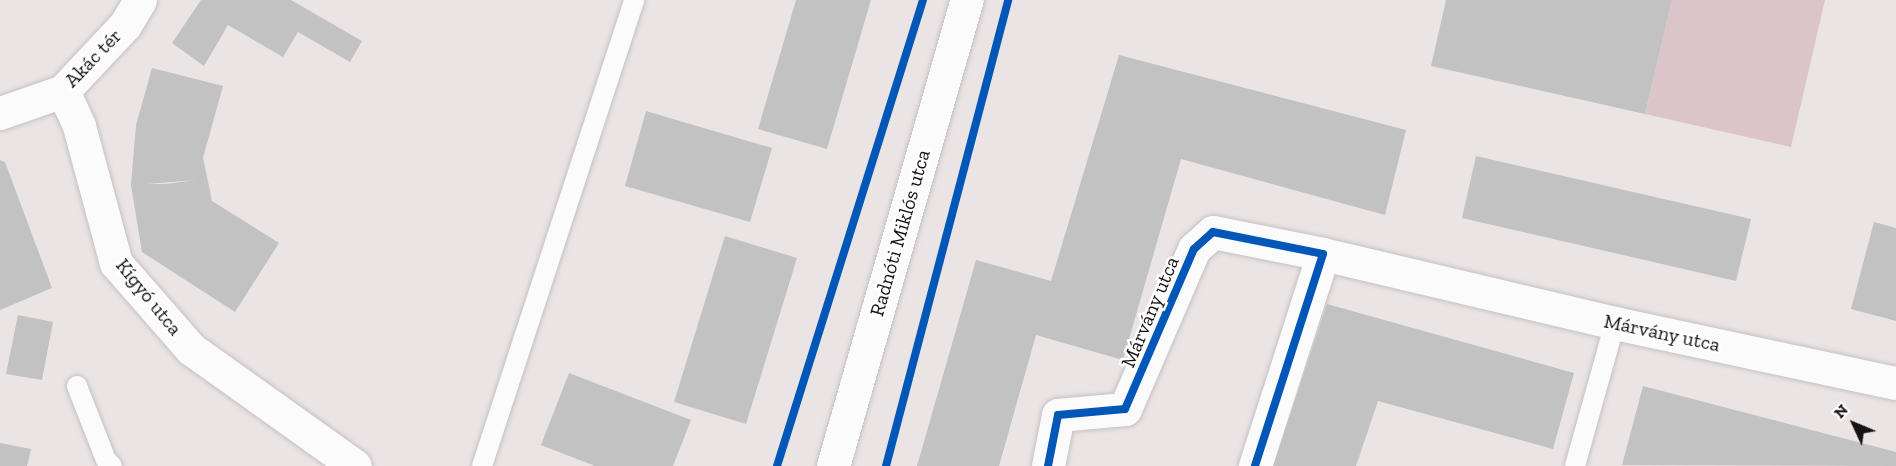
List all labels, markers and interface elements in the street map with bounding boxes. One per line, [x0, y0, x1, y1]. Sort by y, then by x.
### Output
street label: Akác tér [59, 24, 127, 92]
street label: Radnóti Miklós utca [865, 147, 935, 319]
street label: Márvány utca [1116, 253, 1184, 371]
street label: Kígyó utca [111, 254, 187, 340]
street label: Márvány utca [1601, 309, 1723, 357]
north arrow [1824, 394, 1884, 454]
text: N [1830, 400, 1852, 422]

